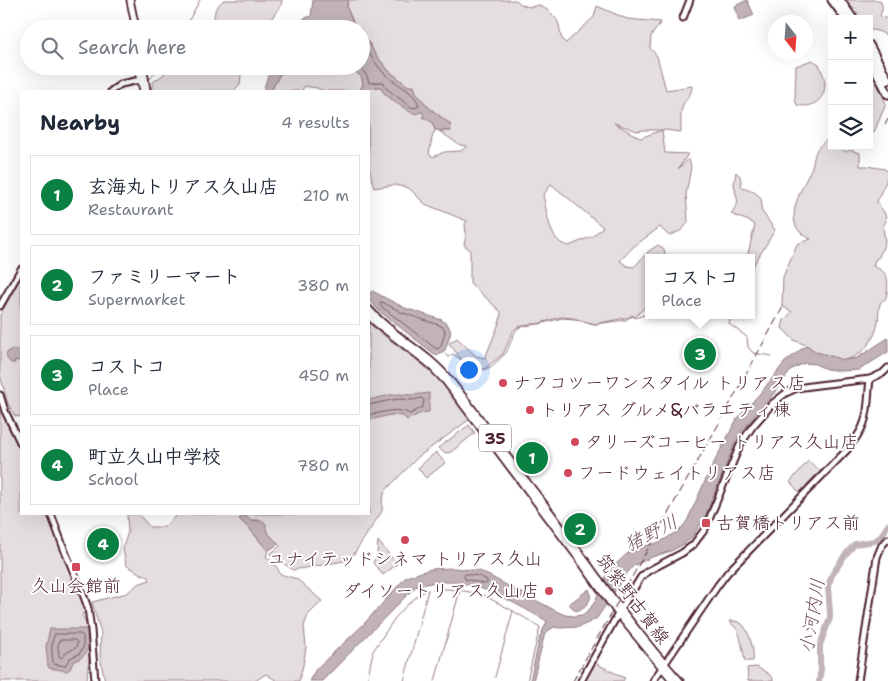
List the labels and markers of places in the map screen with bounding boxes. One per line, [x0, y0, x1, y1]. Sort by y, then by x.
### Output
pin: 3 [684, 335, 716, 373]
place label: ナフコツーワンスタイル トリアス店 [513, 371, 806, 395]
marker: ナフコツーワンスタイル トリアス店 [497, 377, 509, 389]
place label: トリアス グルメ&バラエティ棟 [540, 398, 791, 422]
marker: トリアス グルメ&バラエティ棟 [524, 404, 536, 416]
place label: タリーズコーヒー トリアス久山店 [585, 430, 859, 454]
marker: タリーズコーヒー トリアス久山店 [569, 436, 581, 448]
pin: 1 [516, 439, 548, 477]
place label: フードウェイトリアス店 [578, 461, 776, 485]
marker: フードウェイトリアス店 [562, 467, 574, 479]
pin: 2 [564, 510, 596, 548]
place label: 古賀橋トリアス前 [716, 511, 860, 535]
marker: 古賀橋トリアス前 [700, 517, 712, 529]
pin: 4 [87, 525, 119, 563]
marker: ユナイテッドシネマ トリアス久山 [399, 534, 411, 546]
place label: ユナイテッドシネマ トリアス久山 [268, 547, 542, 571]
marker: 久山会館前 [70, 561, 82, 573]
place label: 久山会館前 [31, 574, 121, 598]
place label: ダイソートリアス久山店 [343, 579, 539, 603]
marker: ダイソートリアス久山店 [543, 585, 555, 597]

